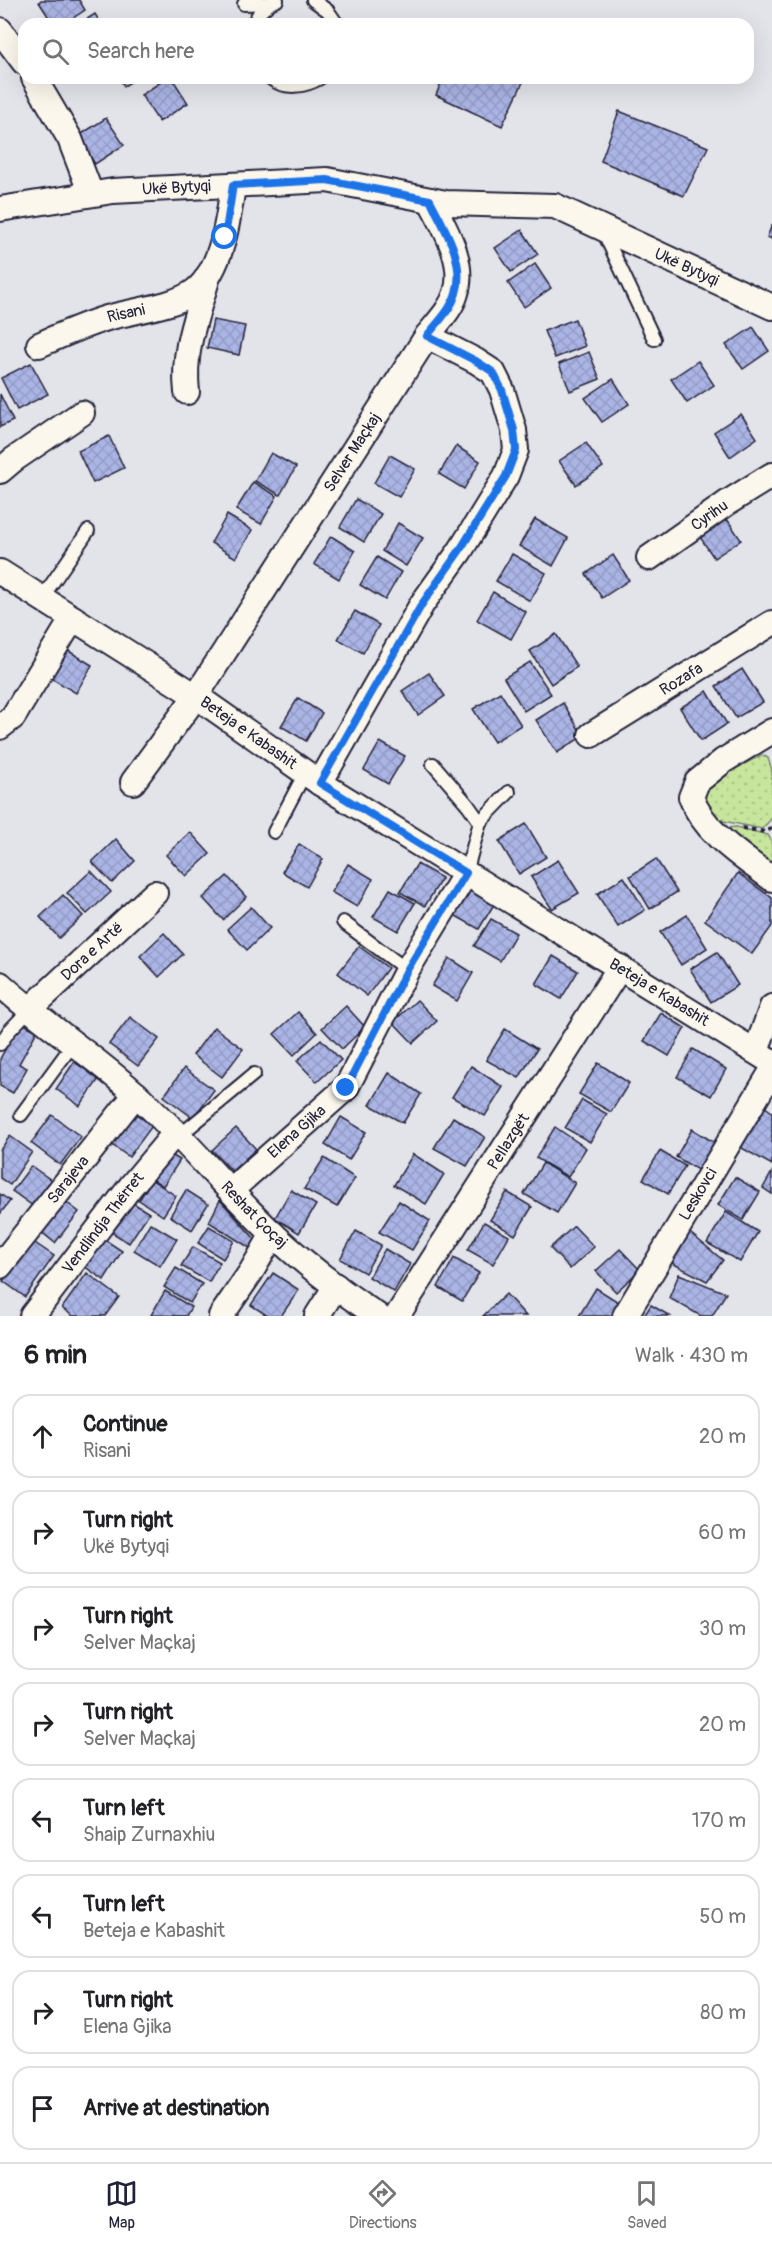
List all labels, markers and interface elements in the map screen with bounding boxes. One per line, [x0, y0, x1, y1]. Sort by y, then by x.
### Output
search box [18, 18, 754, 84]
icon: search [39, 35, 72, 68]
text: Search here [87, 37, 194, 65]
street label: Ukë Bytyqi [142, 176, 212, 199]
route start [211, 223, 237, 249]
street label: Ukë Bytyqi [651, 244, 722, 291]
street label: Risani [105, 300, 147, 327]
street label: Selver Maçkaj [319, 409, 385, 496]
street label: Cyrihu [687, 495, 732, 535]
street label: Rozafa [656, 658, 706, 700]
street label: Beteja e Kabashit [196, 692, 301, 774]
street label: Dora e Artë [57, 918, 127, 985]
street label: Beteja e Kabashit [605, 954, 713, 1031]
route end [332, 1074, 358, 1100]
street label: Elena Gjika [264, 1101, 330, 1163]
street label: Pellazgët [483, 1109, 534, 1174]
street label: Sarajeva [43, 1151, 93, 1208]
street label: Leskovci [675, 1164, 722, 1224]
street label: Vendlindja Thërret [58, 1168, 149, 1278]
street label: Reshat Çoçaj [216, 1177, 292, 1253]
text: 6 min [24, 1339, 87, 1371]
text: Walk · 430 m [635, 1343, 748, 1368]
text: Continue [83, 1410, 167, 1438]
icon: ahead [26, 1420, 59, 1453]
text: 20 m [699, 1424, 746, 1449]
text: Risani [83, 1438, 131, 1463]
text: Turn right [83, 1506, 173, 1534]
icon: right [26, 1516, 59, 1549]
text: 60 m [699, 1520, 746, 1545]
text: Ukë Bytyqi [83, 1534, 169, 1559]
text: Turn right [83, 1602, 173, 1630]
icon: right [26, 1612, 59, 1645]
text: 30 m [699, 1616, 746, 1641]
text: Selver Maçkaj [83, 1630, 196, 1655]
text: Turn right [83, 1698, 173, 1726]
icon: right [26, 1708, 59, 1741]
text: 20 m [699, 1712, 746, 1737]
text: Selver Maçkaj [83, 1726, 196, 1751]
text: Turn left [83, 1794, 165, 1822]
icon: left [26, 1804, 59, 1837]
text: 170 m [692, 1808, 746, 1833]
text: Shaip Zurnaxhiu [83, 1822, 215, 1847]
text: Turn left [83, 1890, 165, 1918]
icon: left [26, 1900, 59, 1933]
text: 50 m [699, 1904, 746, 1929]
text: Beteja e Kabashit [83, 1918, 225, 1943]
text: Turn right [83, 1986, 173, 2014]
icon: right [26, 1996, 59, 2029]
text: 80 m [700, 2000, 746, 2025]
text: Elena Gjika [83, 2014, 172, 2039]
icon: arrive [26, 2092, 59, 2125]
text: Arrive at destination [83, 2094, 269, 2122]
tab: Map [105, 2177, 138, 2233]
tab: Directions [349, 2177, 417, 2233]
tab: Saved [627, 2177, 667, 2233]

